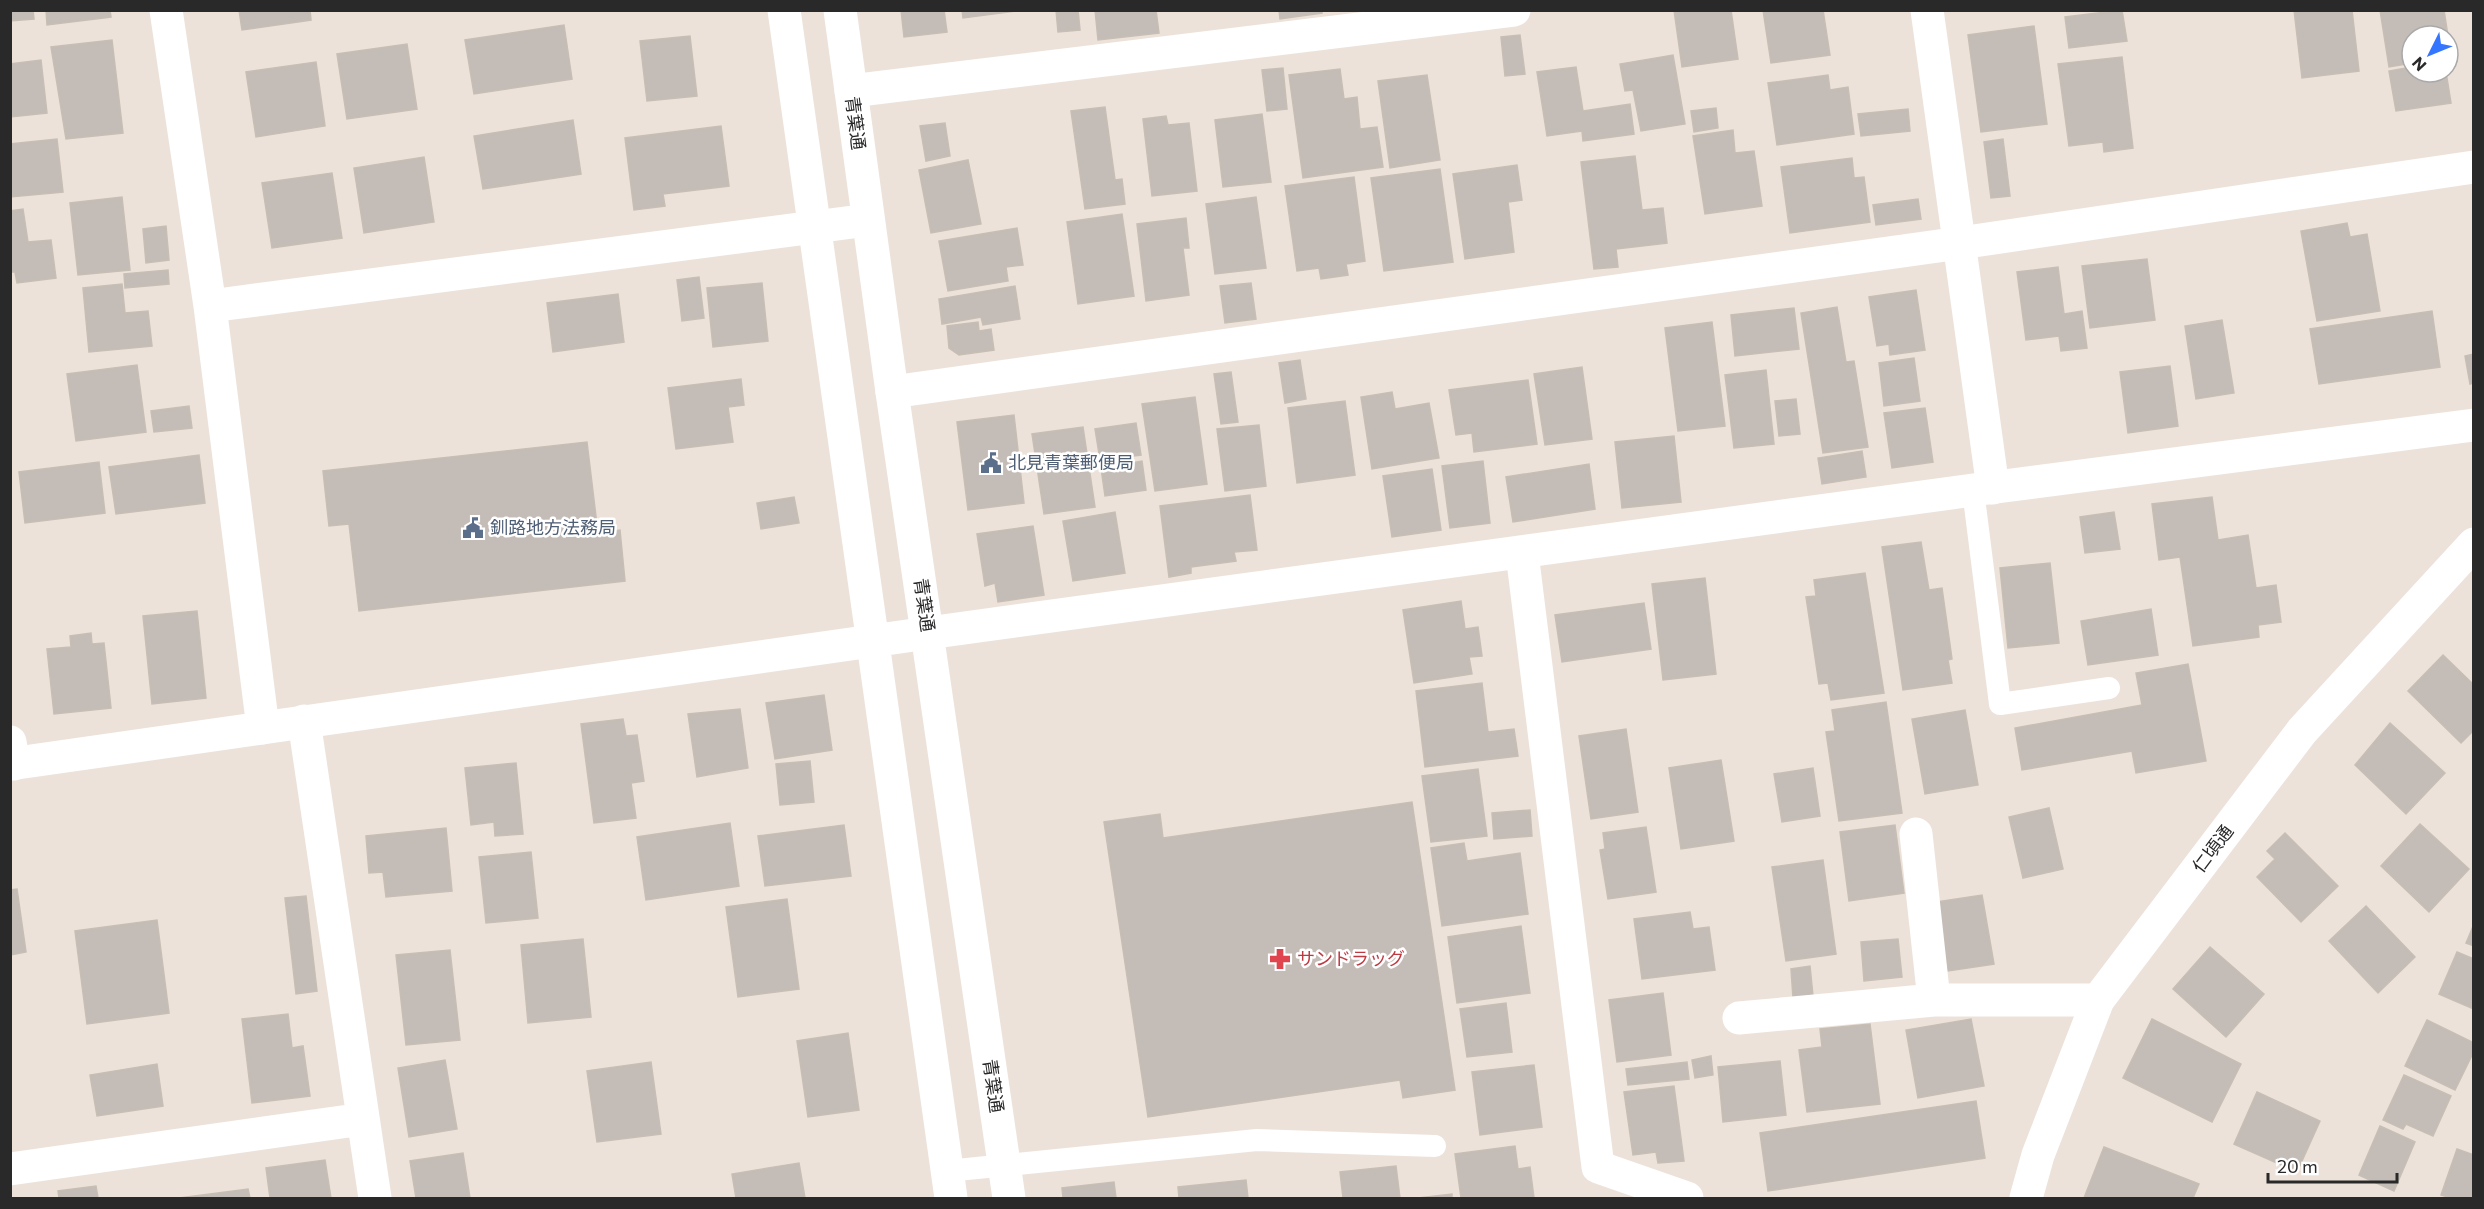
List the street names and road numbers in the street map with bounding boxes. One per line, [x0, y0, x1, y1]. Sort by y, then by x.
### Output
street label: 青葉通 [842, 95, 870, 151]
street label: 青葉通 [910, 577, 940, 633]
street label: 仁頃通 [2187, 820, 2237, 877]
street label: 青葉通 [979, 1058, 1009, 1114]

